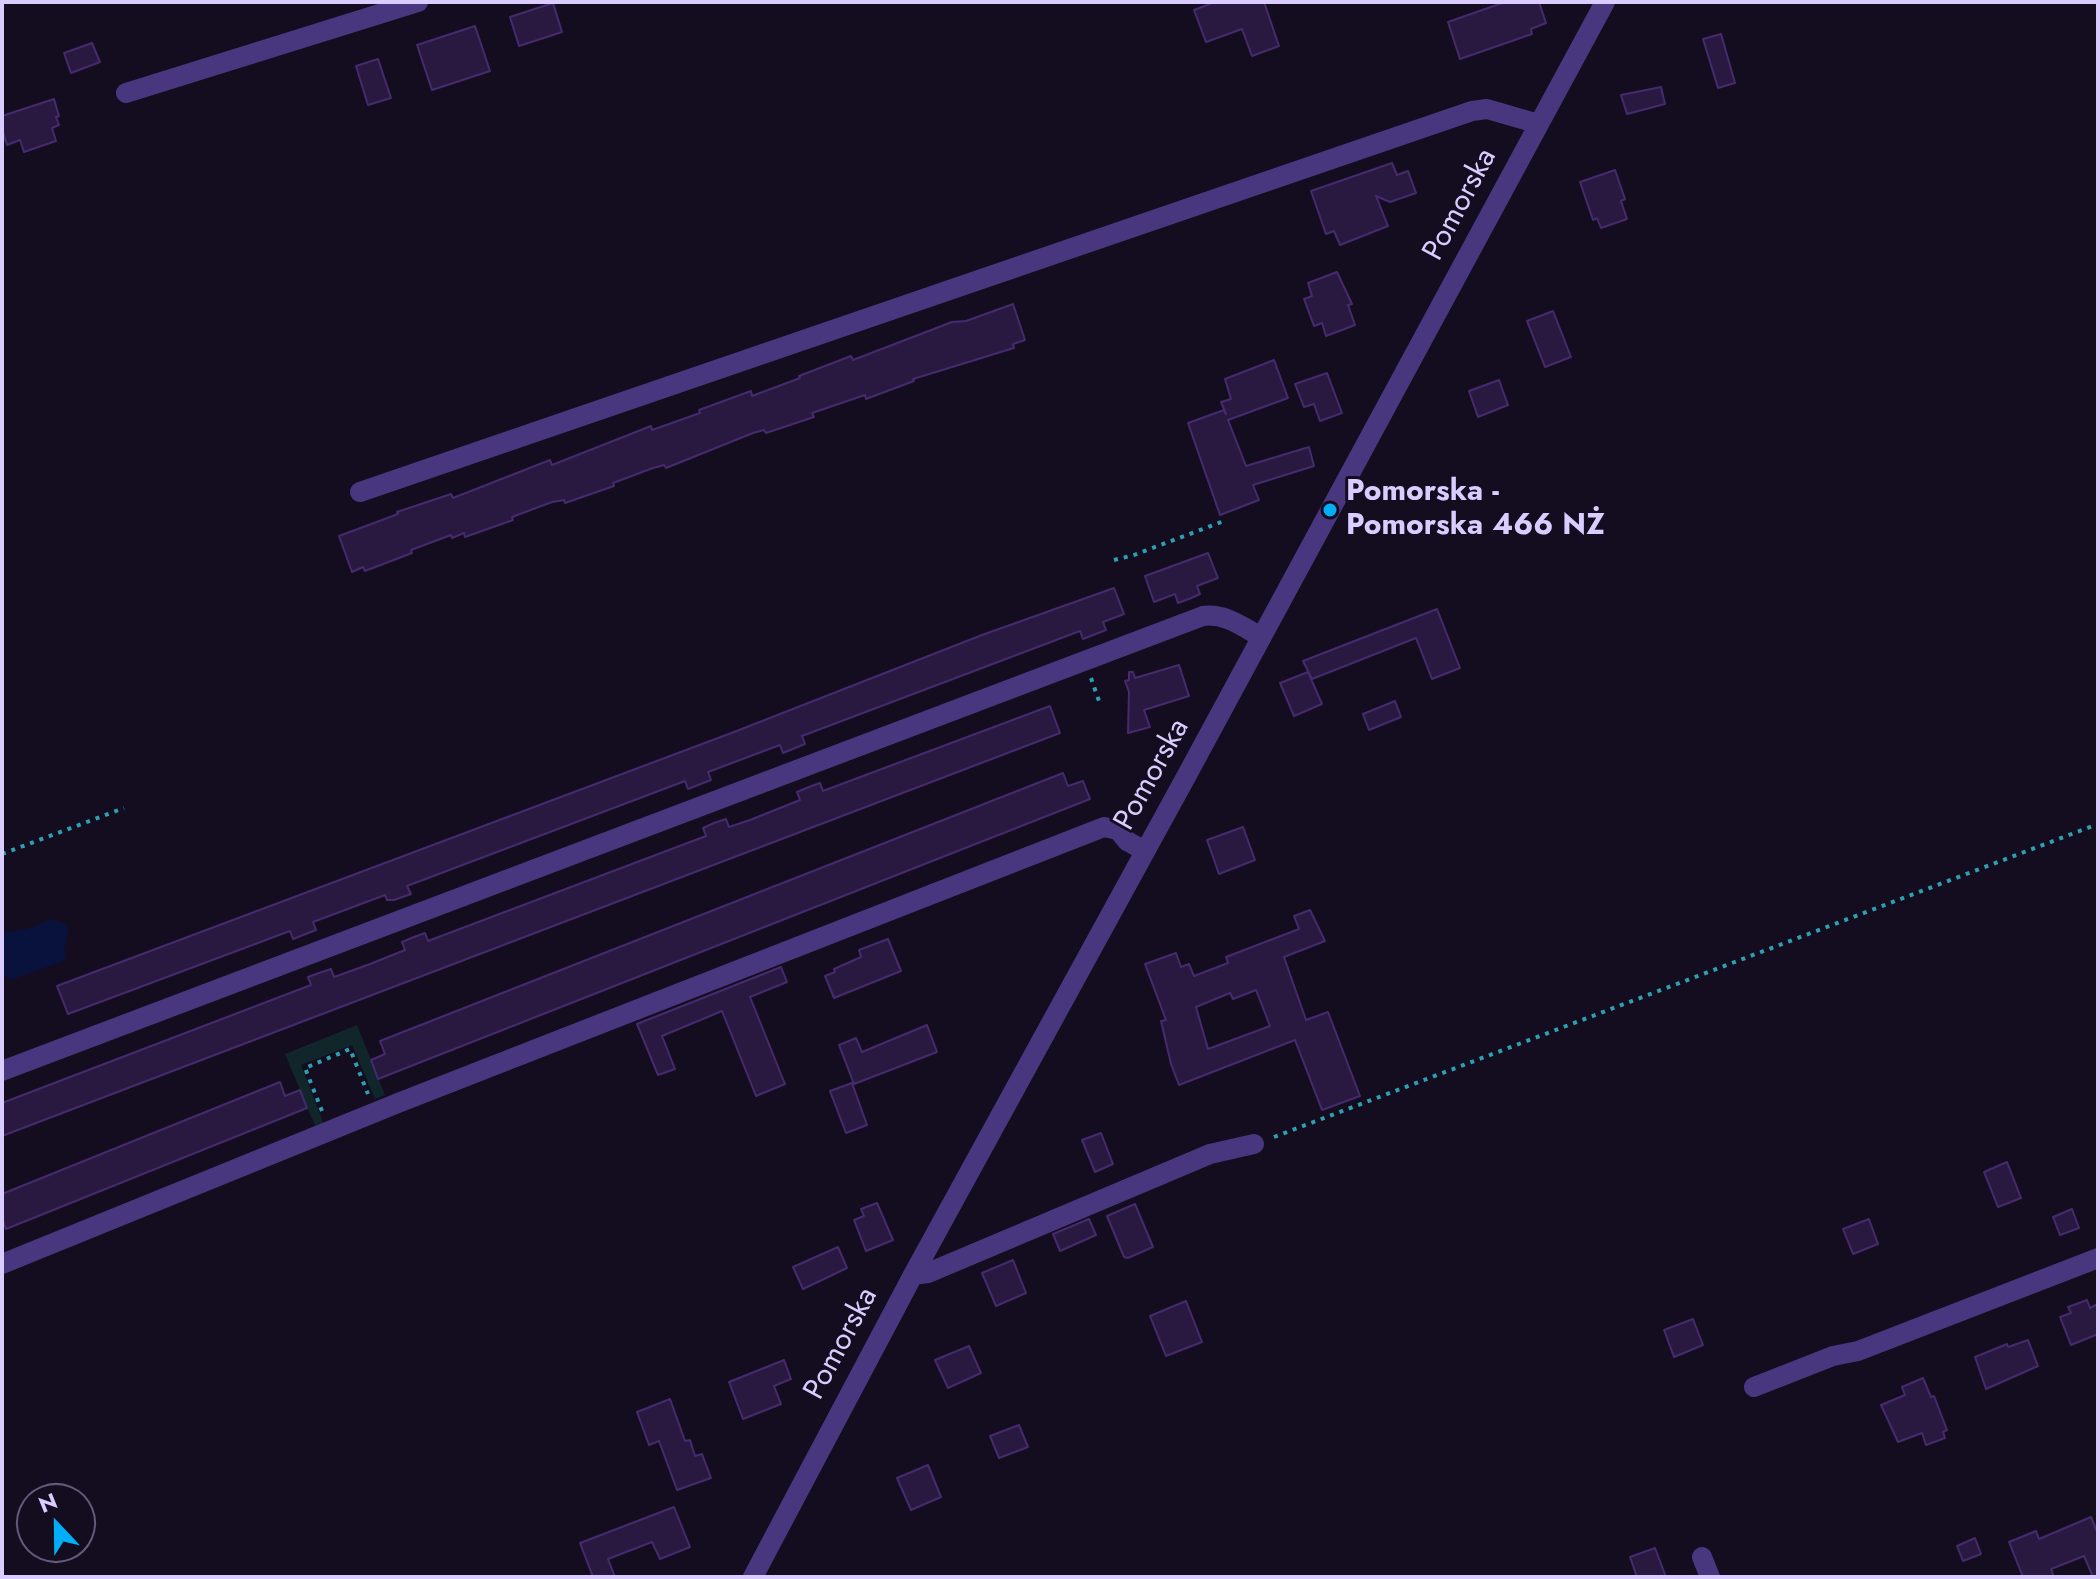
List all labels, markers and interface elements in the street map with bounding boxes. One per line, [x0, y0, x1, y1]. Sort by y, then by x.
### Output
street label: Pomorska [1417, 143, 1505, 267]
place label: Pomorska - Pomorska 466 NŻ [1346, 475, 1605, 546]
marker: Pomorska - Pomorska 466 NŻ [1321, 501, 1339, 519]
street label: Pomorska [1108, 713, 1198, 837]
street label: Pomorska [798, 1282, 886, 1406]
north arrow [16, 1483, 96, 1563]
text: N [34, 1484, 62, 1521]

